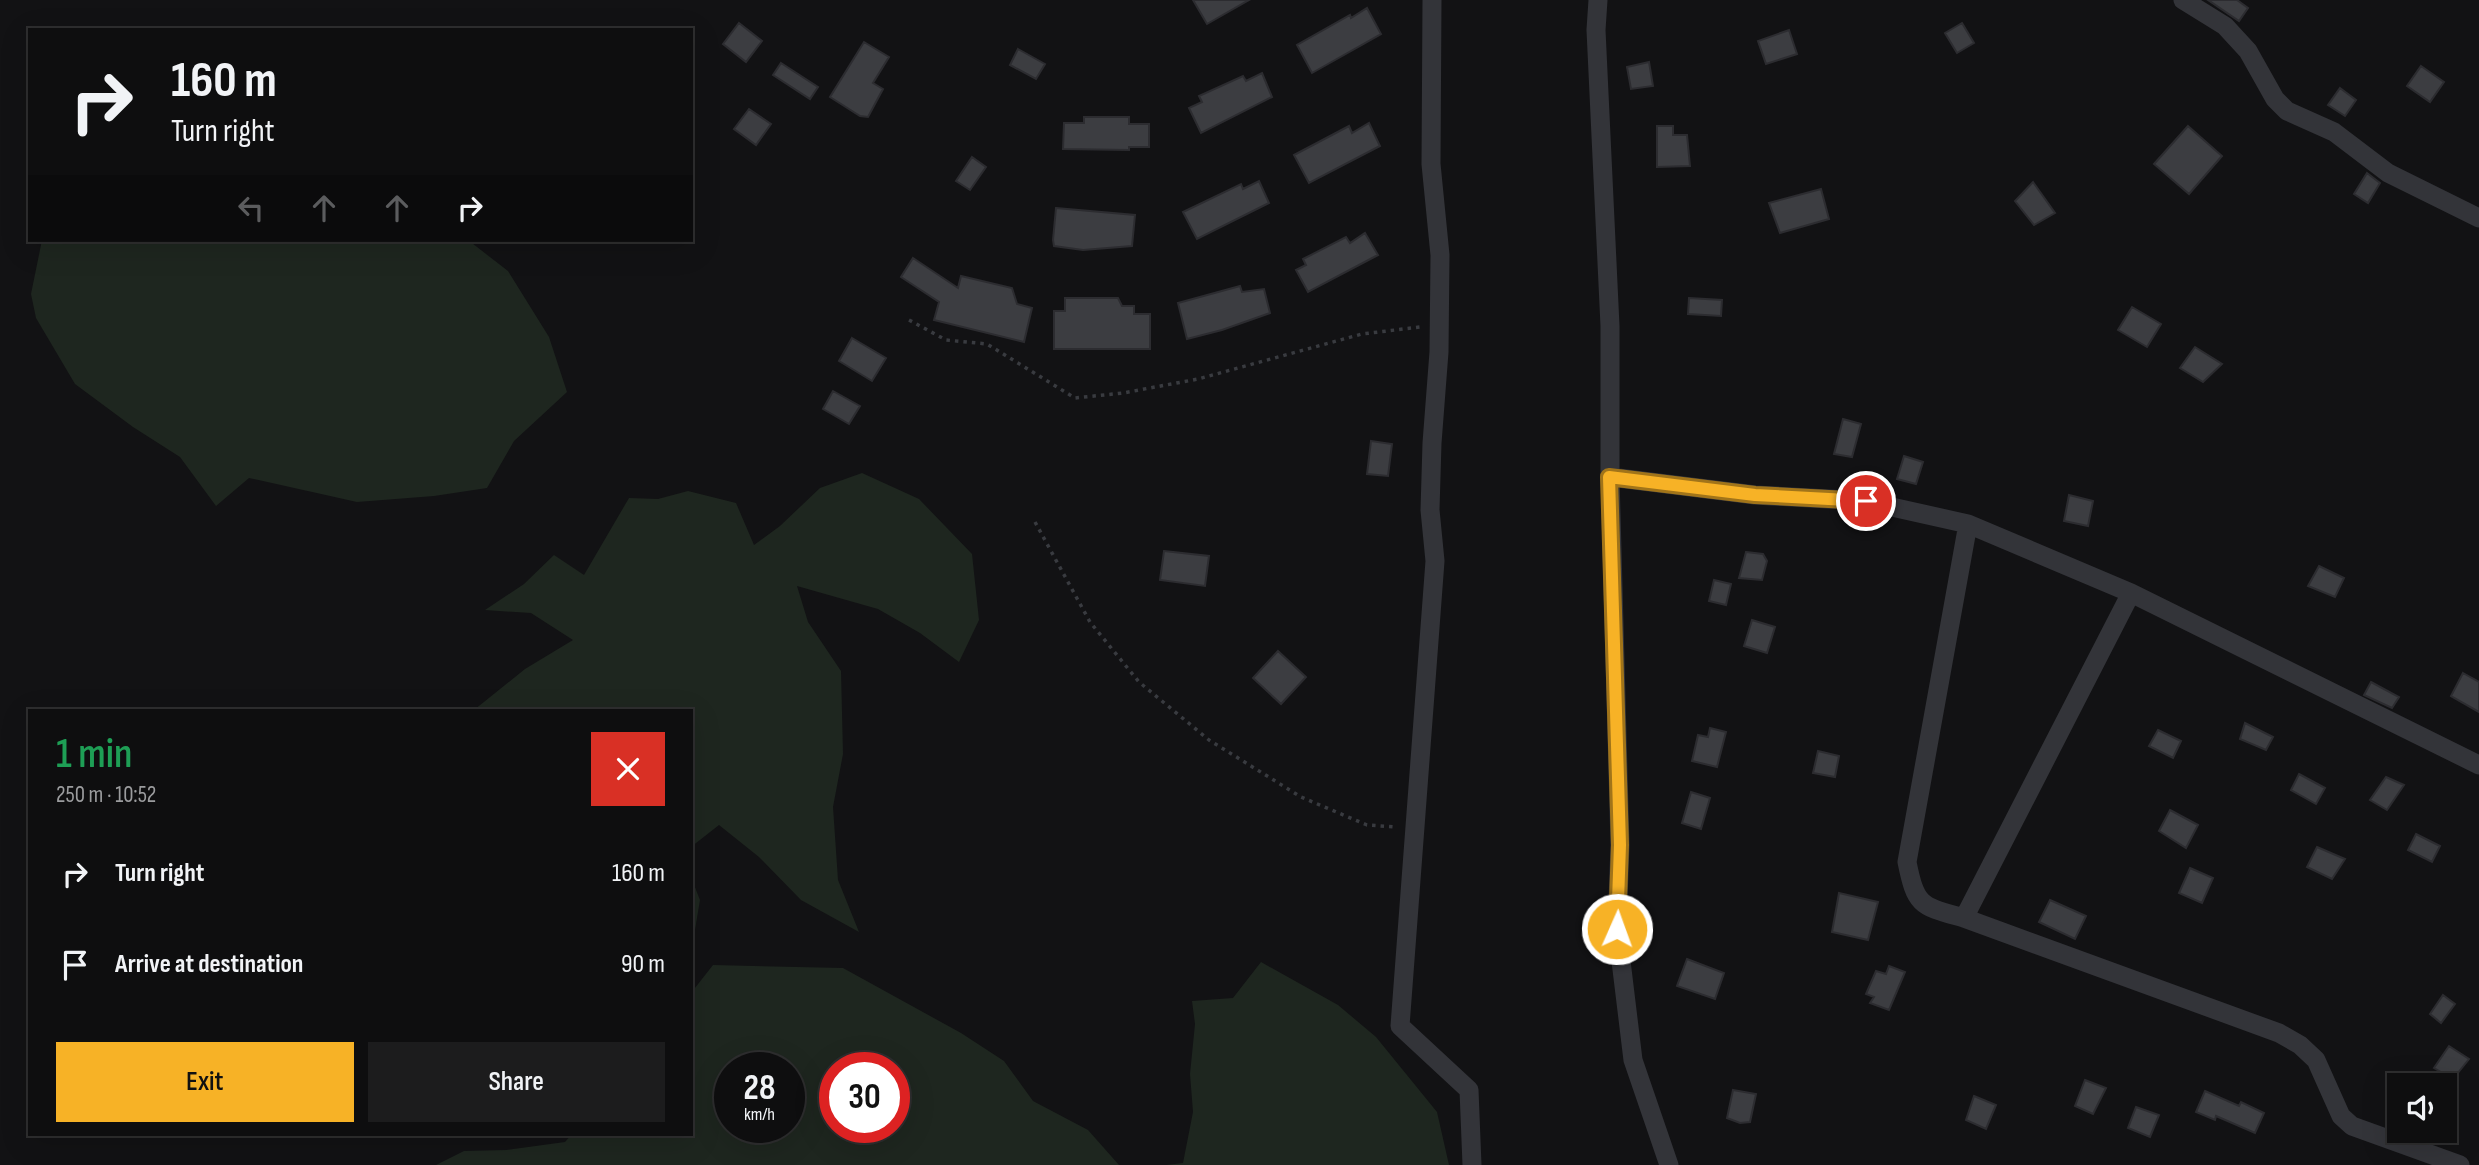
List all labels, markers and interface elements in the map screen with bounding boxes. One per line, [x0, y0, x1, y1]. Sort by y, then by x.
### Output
text: 160 m [171, 52, 277, 111]
icon: right [56, 56, 147, 147]
text: Turn right [171, 112, 275, 151]
icon: left [232, 189, 270, 227]
icon: ahead [305, 189, 343, 227]
icon: ahead [378, 189, 416, 227]
icon: right [451, 189, 489, 227]
pin [1836, 471, 1896, 531]
icon: arrive [1847, 482, 1885, 520]
text: 1 min [56, 729, 132, 780]
button: close [591, 732, 665, 806]
text: 250 m · 10:52 [56, 781, 156, 809]
icon: right [56, 855, 94, 893]
text: Turn right [115, 858, 204, 889]
text: 160 m [612, 858, 665, 889]
position arrow [1580, 892, 1654, 966]
icon: arrive [56, 946, 94, 984]
text: Arrive at destination [115, 949, 303, 980]
text: 90 m [621, 949, 665, 980]
button: Exit [56, 1042, 354, 1122]
button: Share [368, 1042, 665, 1122]
speed limit sign: 30 [819, 1052, 910, 1143]
text: 28 [744, 1067, 775, 1110]
map controls [2387, 1073, 2457, 1143]
button: sound [2387, 1073, 2457, 1143]
text: km/h [744, 1104, 775, 1125]

